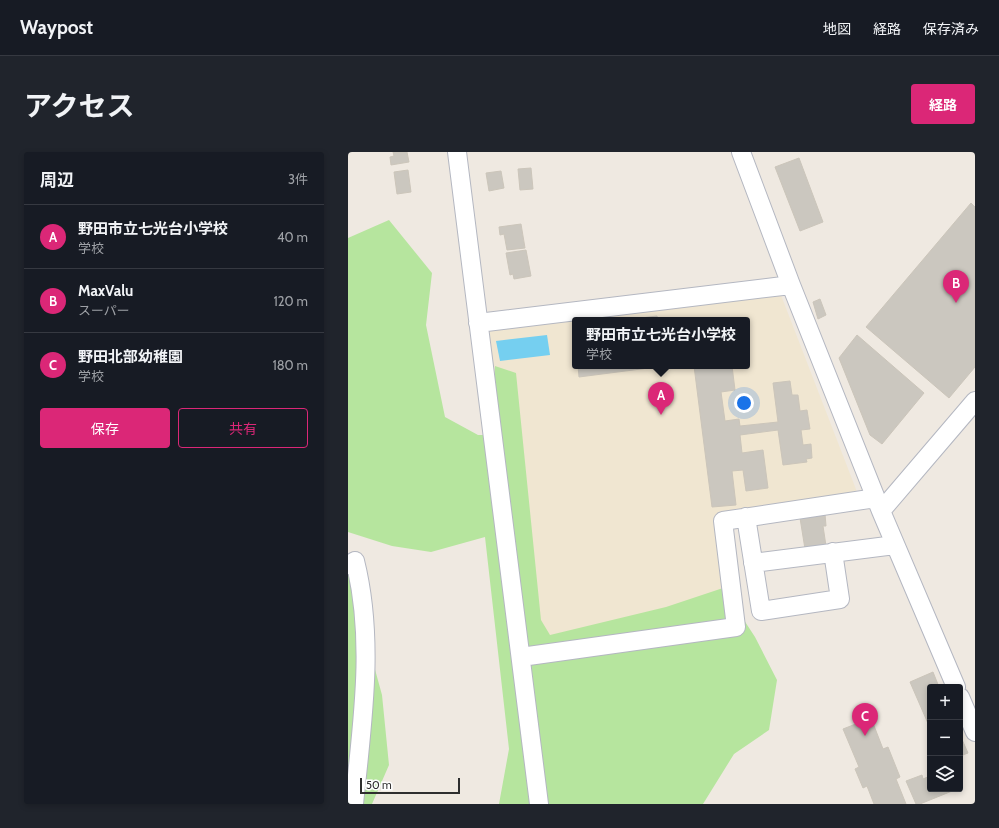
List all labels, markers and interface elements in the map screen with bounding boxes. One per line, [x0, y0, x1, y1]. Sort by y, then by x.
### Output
text: Waypost [20, 16, 93, 39]
text: 地図 [823, 20, 851, 38]
text: 経路 [873, 20, 901, 38]
text: 保存済み [923, 20, 979, 38]
button: 経路 [911, 84, 975, 124]
text: アクセス [24, 89, 135, 123]
text: 周辺 [40, 170, 74, 190]
text: 3件 [288, 171, 308, 187]
text: 野田市立七光台小学校 [78, 220, 228, 238]
text: A [49, 229, 57, 245]
text: 40 m [277, 229, 308, 245]
text: 学校 [78, 240, 104, 256]
pin: B [943, 270, 969, 303]
text: MaxValu [78, 282, 133, 300]
text: B [49, 293, 57, 309]
text: 120 m [274, 293, 308, 309]
text: スーパー [78, 302, 130, 318]
popup [572, 317, 750, 369]
text: 野田市立七光台小学校 [586, 326, 736, 344]
text: 学校 [586, 346, 612, 362]
text: 野田北部幼稚園 [78, 348, 183, 366]
text: C [49, 357, 57, 373]
text: 180 m [272, 357, 308, 373]
text: 学校 [78, 368, 104, 384]
pin: A [648, 382, 674, 415]
your location [734, 393, 754, 413]
button: 保存 [40, 408, 170, 448]
button: 共有 [178, 408, 308, 448]
map controls [927, 684, 963, 792]
button: + [927, 684, 963, 720]
pin: C [852, 703, 878, 736]
button: − [927, 720, 963, 756]
button: layers [927, 756, 963, 792]
scale bar [360, 776, 460, 795]
text: 50 m [366, 778, 392, 792]

